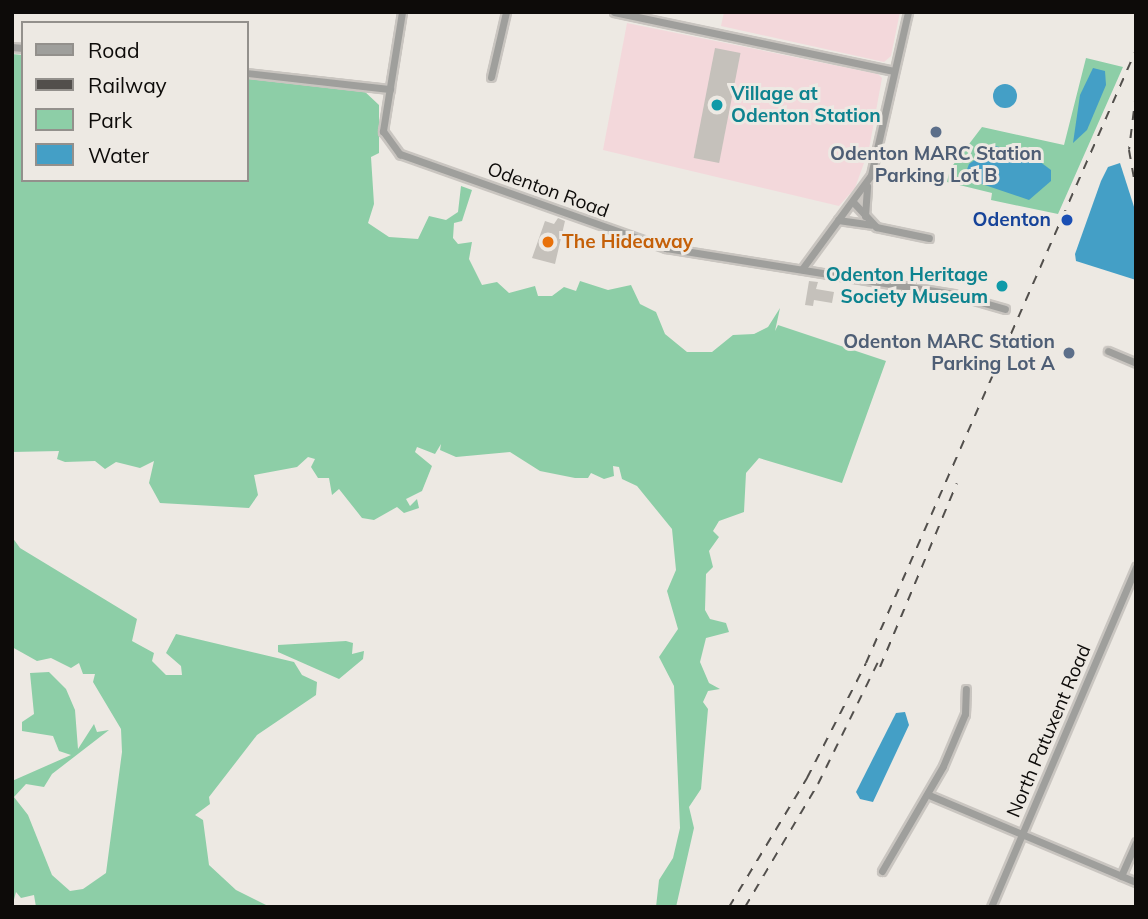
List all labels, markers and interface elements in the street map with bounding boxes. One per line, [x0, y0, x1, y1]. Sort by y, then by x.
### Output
legend [21, 21, 248, 182]
text: Road [88, 37, 139, 63]
text: Railway [88, 72, 167, 98]
place label: Village at Odenton Station [731, 83, 881, 127]
marker: Village at Odenton Station [709, 97, 725, 113]
text: Park [88, 107, 132, 133]
marker: Odenton MARC Station Parking Lot B [928, 124, 944, 140]
text: Water [88, 142, 149, 168]
place label: Odenton MARC Station Parking Lot B [830, 143, 1042, 187]
street label: Odenton Road [484, 157, 612, 223]
place label: Odenton [973, 209, 1051, 231]
marker: Odenton [1057, 210, 1077, 230]
place label: The Hideaway [562, 231, 693, 253]
marker: The Hideaway [540, 234, 556, 250]
place label: Odenton Heritage Society Museum [826, 264, 988, 308]
marker: Odenton Heritage Society Museum [994, 278, 1010, 294]
place label: Odenton MARC Station Parking Lot A [843, 331, 1055, 375]
marker: Odenton MARC Station Parking Lot A [1061, 345, 1077, 361]
street label: North Patuxent Road [1002, 641, 1096, 821]

